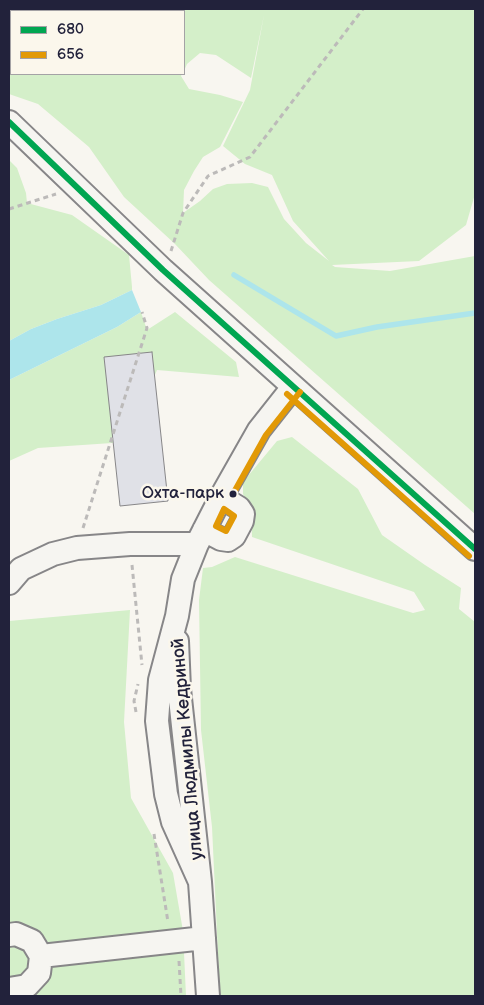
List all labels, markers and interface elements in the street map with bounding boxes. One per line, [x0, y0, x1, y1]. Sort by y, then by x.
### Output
legend [10, 10, 185, 75]
text: 680 [57, 20, 84, 39]
text: 656 [57, 45, 84, 64]
place label: Охта-парк [142, 484, 224, 504]
marker: Охта-парк [228, 489, 238, 499]
street label: улица Людмилы Кедриной [168, 637, 208, 861]

